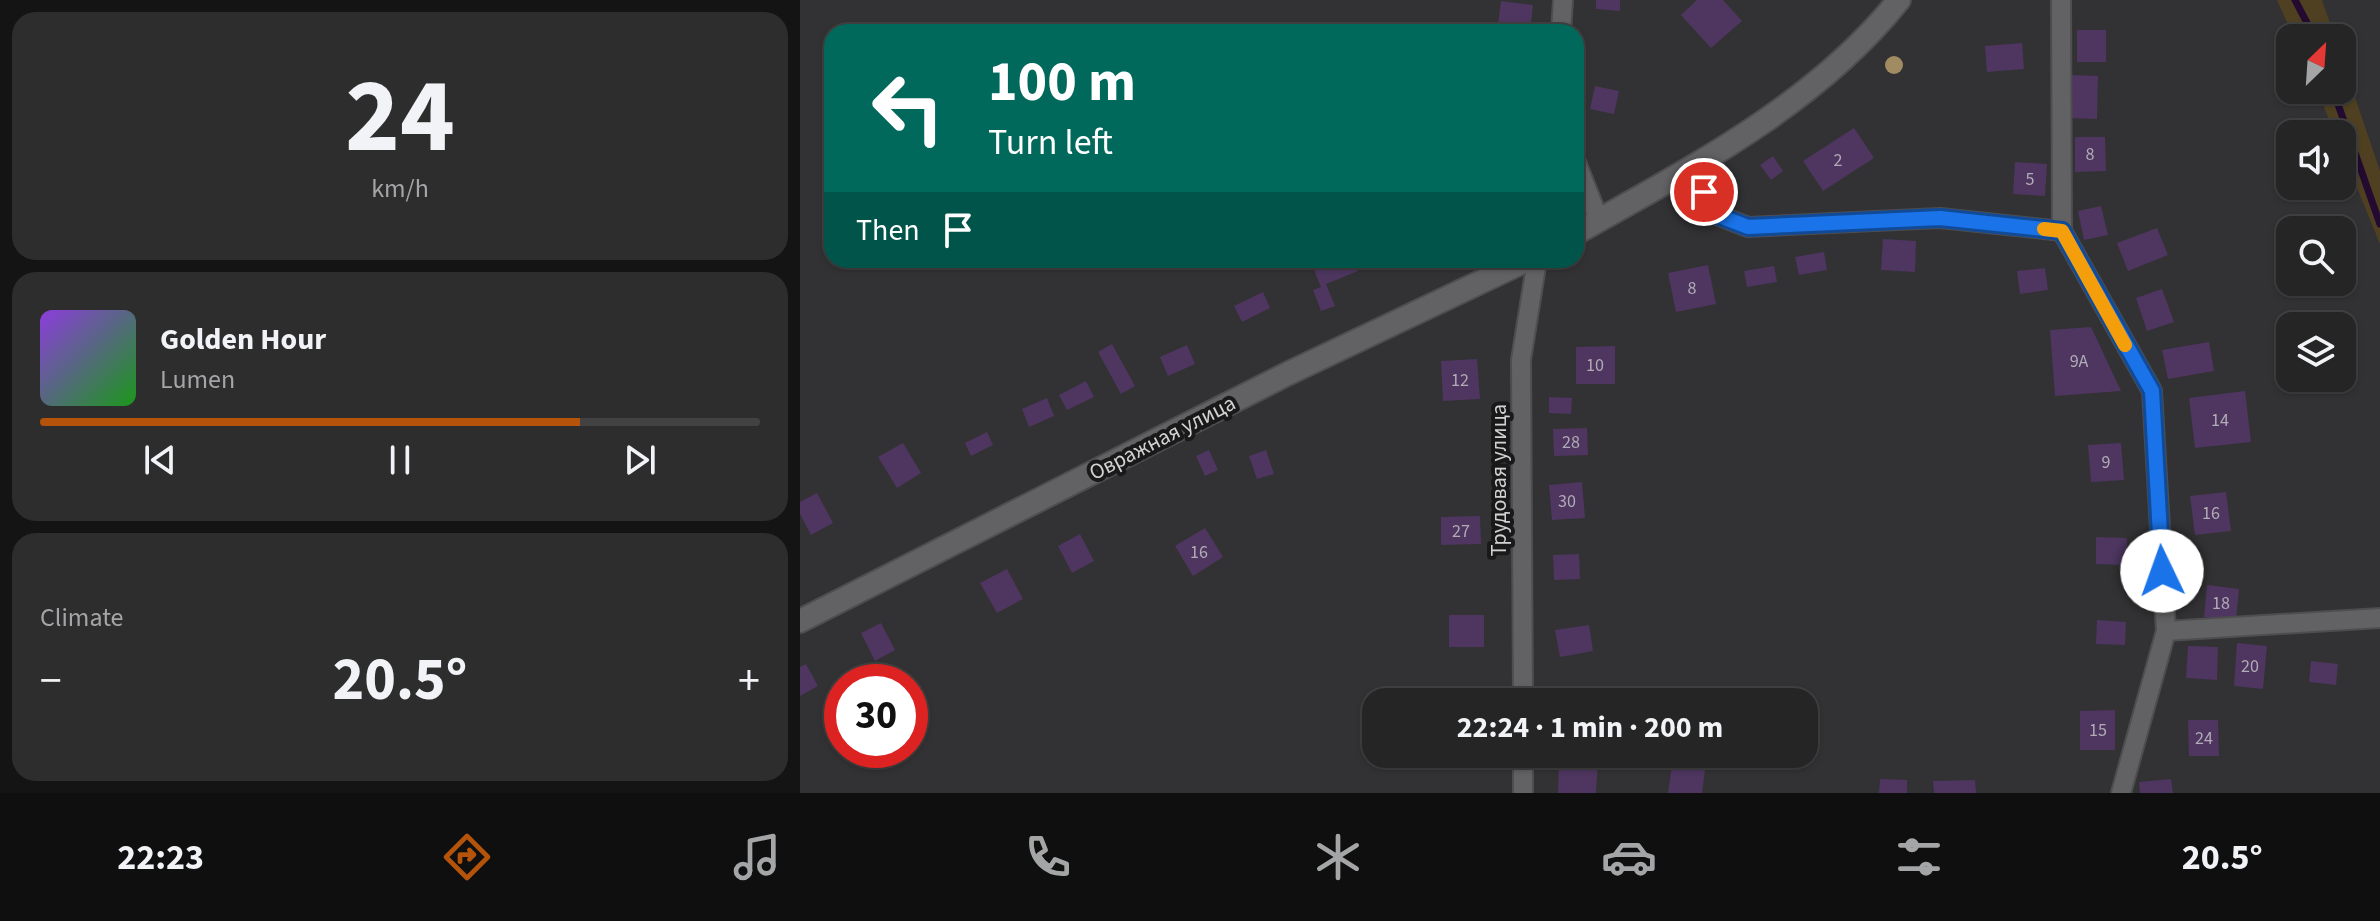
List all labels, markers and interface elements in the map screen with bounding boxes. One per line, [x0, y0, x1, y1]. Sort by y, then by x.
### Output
north arrow [2276, 24, 2356, 104]
map controls [2276, 24, 2356, 392]
text: 100 m [988, 43, 1136, 122]
text: 24 [345, 44, 455, 192]
icon: left [856, 56, 960, 160]
text: Turn left [988, 117, 1113, 168]
button: sound [2276, 120, 2356, 200]
house number: 8 [2086, 142, 2095, 167]
house number: 2 [1834, 148, 1843, 173]
pin [1670, 158, 1738, 226]
house number: 5 [2026, 167, 2035, 192]
text: km/h [371, 170, 429, 207]
icon: arrive [1682, 170, 1726, 214]
icon: arrive [936, 208, 980, 252]
text: Then [856, 209, 920, 252]
button: search [2276, 216, 2356, 296]
house number: 8 [1688, 276, 1697, 301]
button: layers [2276, 312, 2356, 392]
text: Golden Hour [160, 318, 326, 361]
house number: 9А [2070, 349, 2089, 374]
house number: 10 [1586, 353, 1604, 378]
text: Lumen [160, 361, 235, 398]
house number: 12 [1451, 368, 1469, 393]
street label: Овражная улица [1084, 387, 1241, 489]
street label: Трудовая улица [1483, 404, 1515, 556]
house number: 14 [2211, 408, 2229, 433]
house number: 28 [1562, 430, 1580, 455]
icon: previous [138, 438, 182, 482]
icon: pause [378, 438, 422, 482]
icon: next [618, 438, 662, 482]
house number: 9 [2102, 450, 2111, 475]
house number: 30 [1558, 489, 1576, 514]
house number: 16 [2202, 501, 2220, 526]
house number: 27 [1452, 519, 1470, 544]
position arrow [2120, 529, 2204, 613]
house number: 16 [1190, 540, 1208, 565]
house number: 18 [2212, 591, 2230, 616]
text: Climate [40, 599, 124, 636]
text: 20.5° [333, 638, 467, 723]
text: − [40, 650, 62, 713]
text: + [738, 650, 760, 713]
house number: 20 [2241, 654, 2259, 679]
speed limit sign: 30 [824, 664, 928, 768]
text: 22:24 · 1 min · 200 m [1457, 706, 1723, 749]
house number: 15 [2089, 718, 2107, 743]
house number: 24 [2195, 726, 2213, 751]
icon: directions [439, 829, 495, 885]
icon: music [729, 829, 785, 885]
icon: phone [1020, 829, 1076, 885]
icon: climate [1310, 829, 1366, 885]
icon: car [1601, 829, 1657, 885]
icon: filters [1891, 829, 1947, 885]
text: 22:23 [117, 832, 204, 883]
text: 20.5° [2182, 832, 2263, 883]

